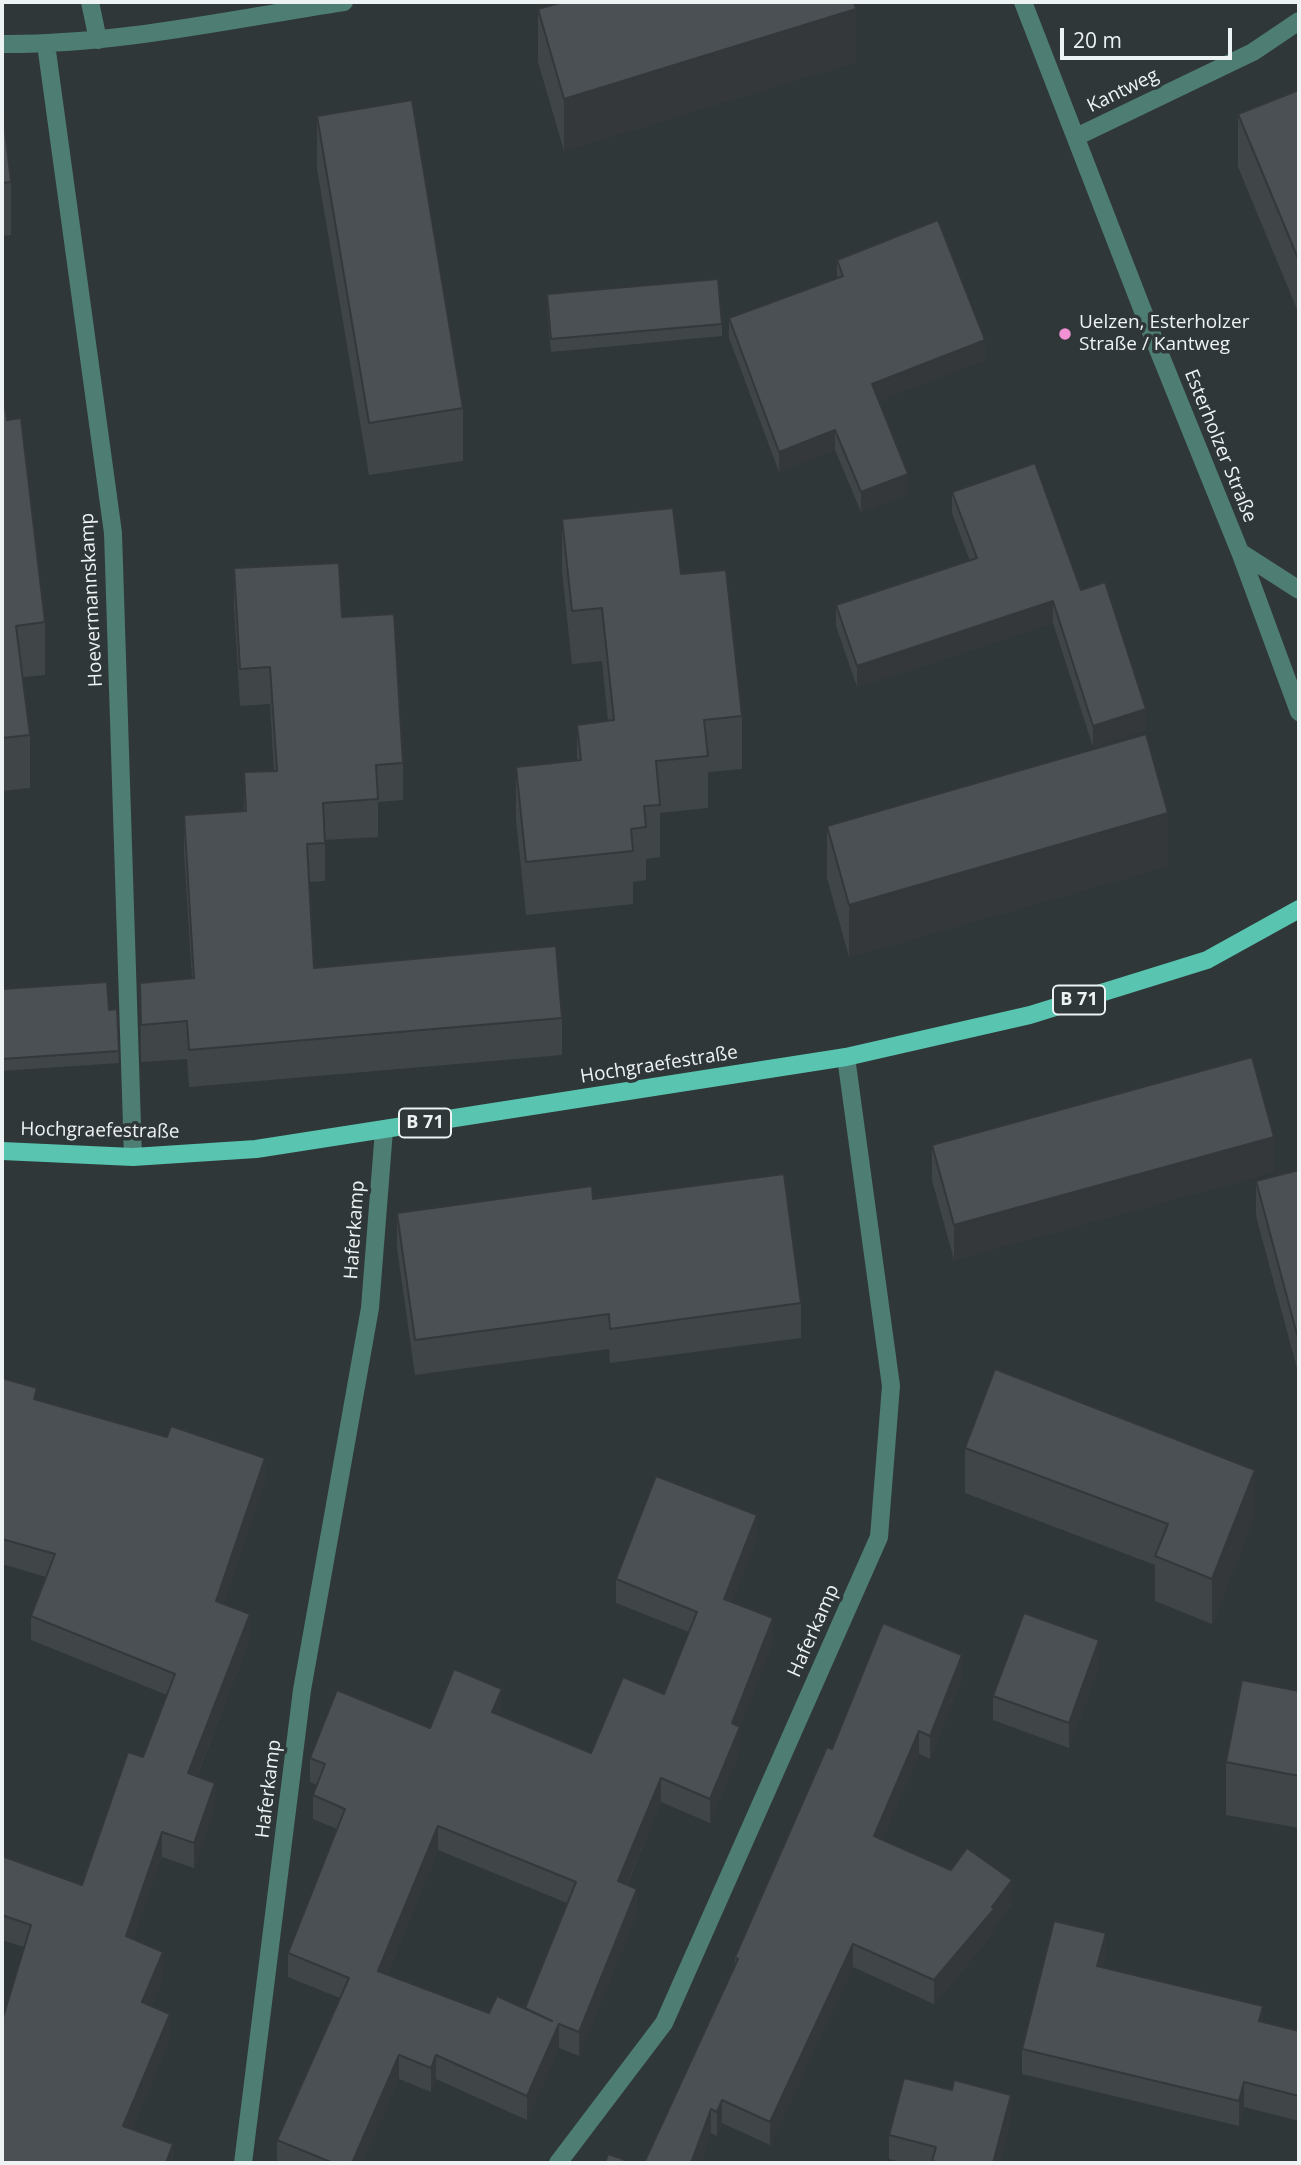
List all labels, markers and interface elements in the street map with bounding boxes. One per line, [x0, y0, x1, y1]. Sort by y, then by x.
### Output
scale bar [1063, 14, 1234, 58]
text: 20 m [1073, 26, 1122, 54]
street label: Kantweg [1084, 64, 1162, 118]
place label: Uelzen, Esterholzer Straße / Kantweg [1079, 312, 1249, 356]
marker: Uelzen, Esterholzer Straße / Kantweg [1057, 326, 1073, 342]
street label: Esterholzer Straße [1179, 366, 1261, 526]
street label: Hoevermannskamp [76, 512, 108, 688]
road number: B 71 [1053, 986, 1105, 1015]
street label: Hochgraefestraße [579, 1041, 739, 1089]
road number: B 71 [399, 1108, 451, 1138]
street label: Hochgraefestraße [20, 1118, 180, 1144]
street label: Haferkamp [340, 1180, 370, 1280]
street label: Haferkamp [783, 1581, 845, 1681]
street label: Haferkamp [252, 1738, 286, 1840]

